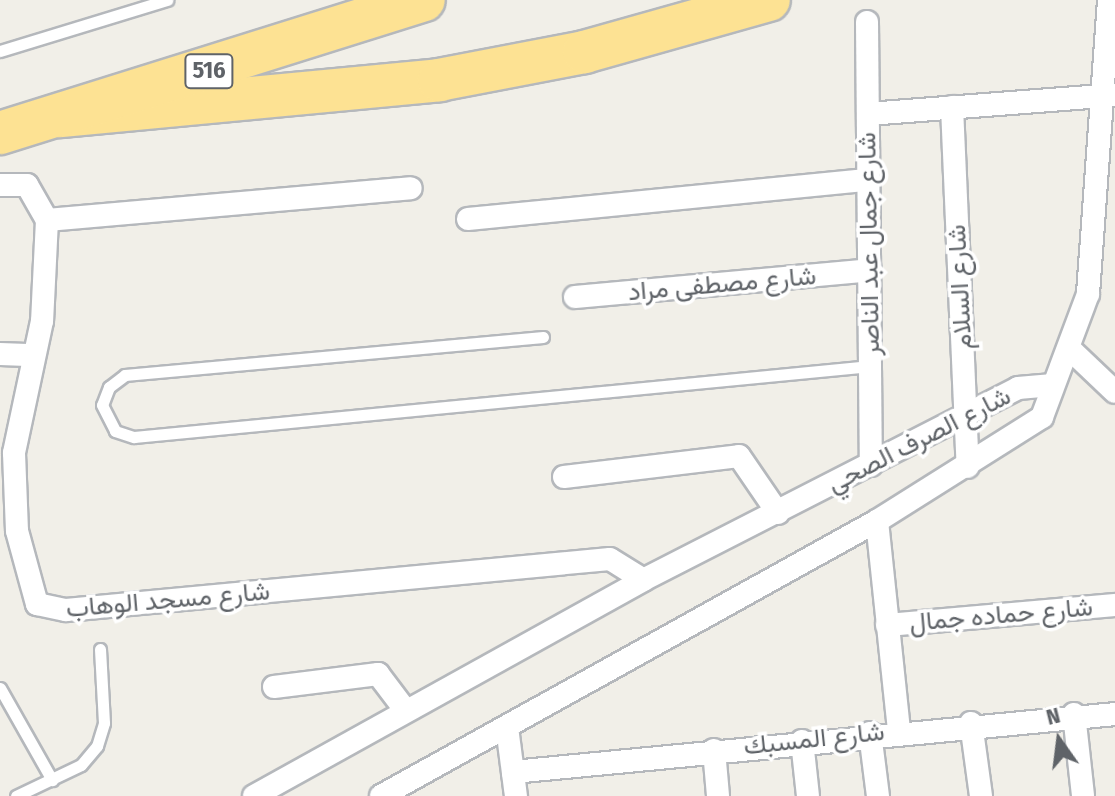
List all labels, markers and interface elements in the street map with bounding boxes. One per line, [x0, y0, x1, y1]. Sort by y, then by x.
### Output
road number: 516 [183, 51, 235, 91]
street label: شارع جمال عبد الناصر [851, 132, 887, 356]
street label: شارع السلام [941, 224, 979, 350]
street label: شارع مصطفى مراد [627, 260, 817, 308]
street label: شارع الصرف الصحي [822, 380, 1016, 500]
street label: شارع مسجد الوهاب [65, 576, 271, 624]
street label: شارع حماده جمال [908, 591, 1094, 639]
north arrow [1019, 700, 1099, 780]
text: N [1043, 702, 1063, 731]
street label: شارع المسبك [742, 716, 886, 762]

